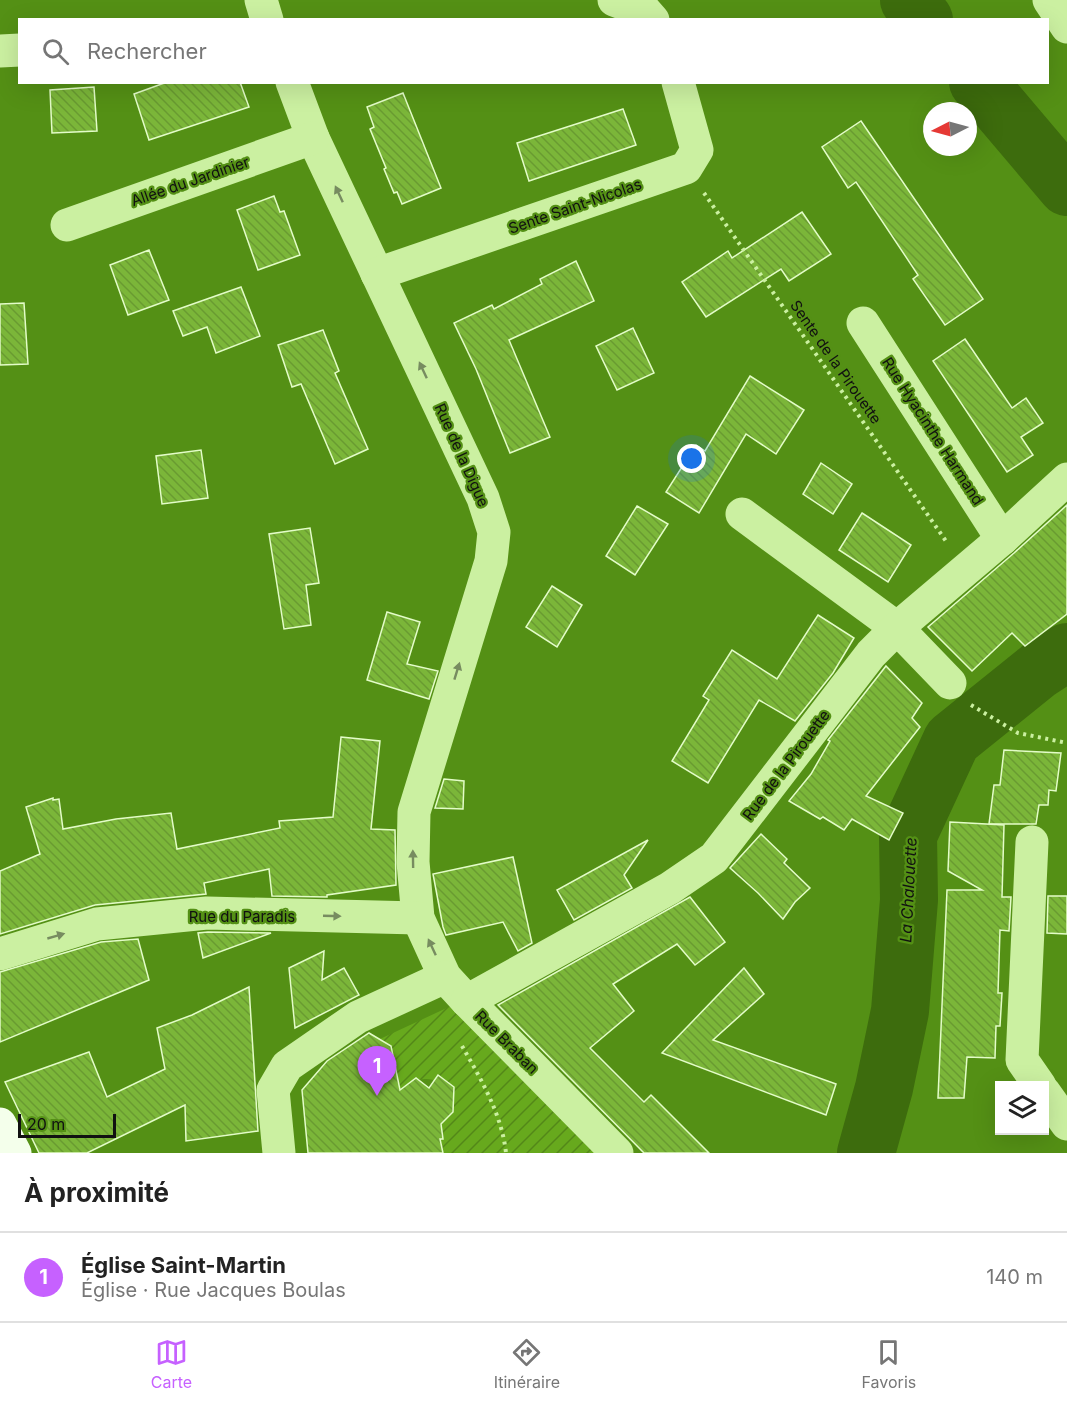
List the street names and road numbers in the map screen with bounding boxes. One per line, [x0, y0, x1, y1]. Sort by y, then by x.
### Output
street label: Allée du Jardinier [128, 152, 252, 210]
street label: Sente Saint-Nicolas [506, 174, 644, 238]
street label: Sente de la Pirouette [786, 296, 886, 428]
street label: Rue Hyacinthe Harmand [878, 354, 988, 508]
street label: Rue de la Digue [431, 400, 493, 510]
street label: Rue de la Pirouette [738, 706, 834, 824]
street label: Rue du Paradis [189, 907, 295, 926]
street label: Rue Braban [471, 1006, 543, 1078]

